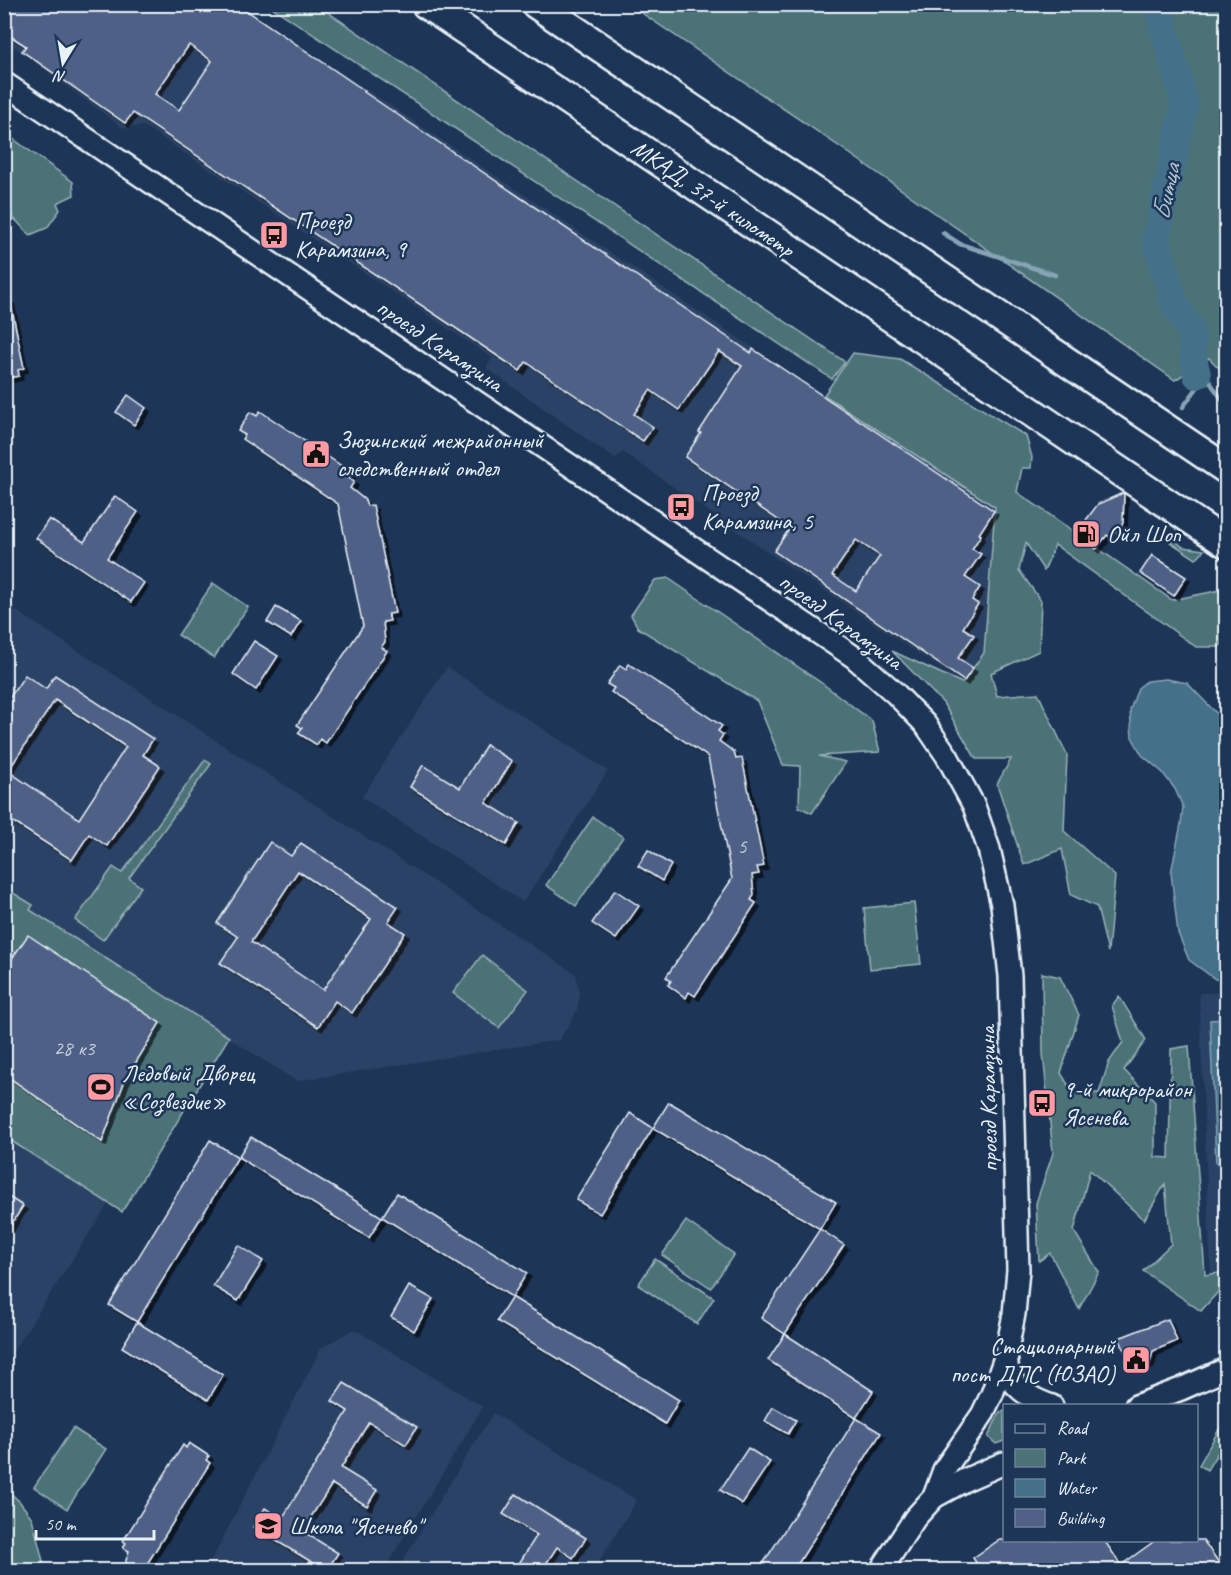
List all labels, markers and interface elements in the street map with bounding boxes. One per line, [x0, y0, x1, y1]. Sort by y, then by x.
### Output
north arrow [33, 33, 93, 93]
text: N [51, 65, 67, 88]
street label: МКАД, 37-й километр [626, 132, 802, 265]
water label: Битца [1144, 158, 1189, 223]
place label: Проезд Карамзина, 9 [295, 206, 408, 264]
bus stop icon: Проезд Карамзина, 9 [258, 219, 290, 251]
street label: проезд Карамзина [370, 292, 511, 400]
place label: Зюзинский межрайонный следственный отдел [337, 425, 545, 483]
public building icon: Зюзинский межрайонный следственный отдел [300, 438, 332, 470]
place label: Проезд Карамзина, 5 [702, 478, 814, 536]
bus stop icon: Проезд Карамзина, 5 [665, 491, 697, 523]
fuel station icon: Ойл Шоп [1070, 518, 1102, 550]
place label: Ойл Шоп [1107, 519, 1182, 549]
street label: проезд Карамзина [772, 566, 911, 678]
house number: 5 [737, 833, 748, 859]
street label: проезд Карамзина [972, 1023, 1005, 1172]
house number: 28 к3 [53, 1035, 96, 1061]
place label: Ледовый Дворец «Созвездие» [122, 1058, 256, 1117]
sports icon: Ледовый Дворец «Созвездие» [85, 1071, 117, 1103]
place label: 9-й микрорайон Ясенева [1063, 1074, 1194, 1132]
bus stop icon: 9-й микрорайон Ясенева [1026, 1087, 1058, 1119]
place label: Стационарный пост ДПС (ЮЗАО) [950, 1331, 1117, 1389]
public building icon: Стационарный пост ДПС (ЮЗАО) [1120, 1344, 1152, 1376]
legend [1003, 1404, 1198, 1542]
text: Road [1057, 1417, 1090, 1439]
text: Park [1057, 1447, 1087, 1469]
text: Water [1057, 1477, 1098, 1499]
scale bar [36, 1503, 154, 1541]
text: Building [1057, 1507, 1106, 1529]
school or university icon: Школа "Ясенево" [252, 1510, 284, 1542]
place label: Школа "Ясенево" [289, 1511, 427, 1541]
text: 50 m [45, 1513, 78, 1535]

